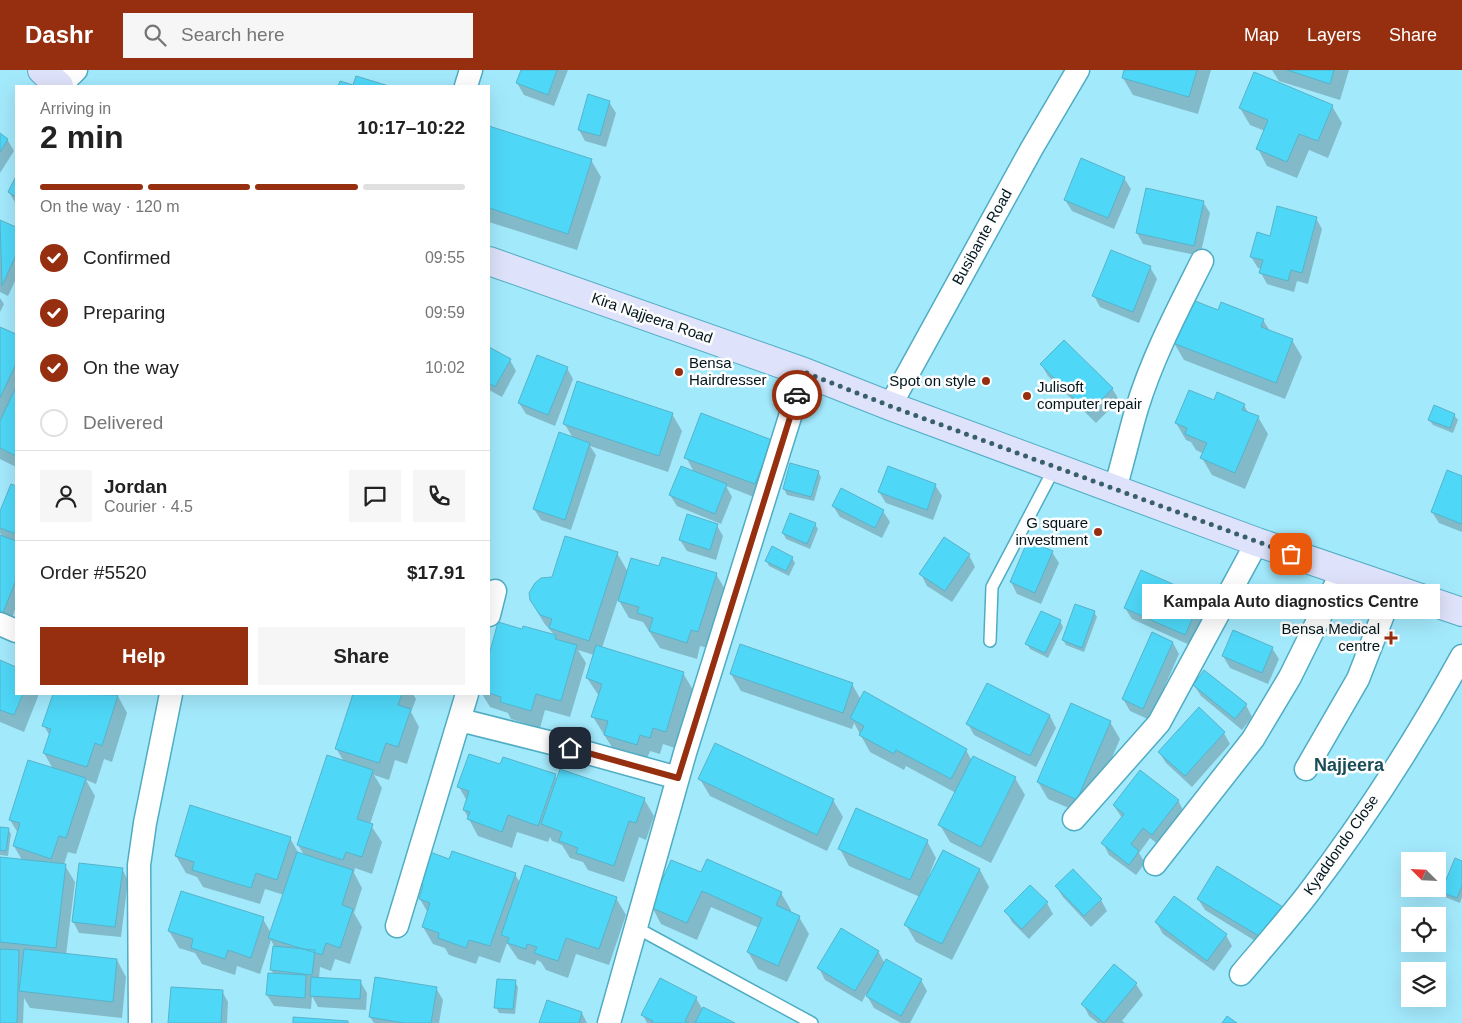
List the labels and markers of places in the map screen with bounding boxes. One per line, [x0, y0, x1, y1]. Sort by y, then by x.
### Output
place label: Bensa Hairdresser [689, 354, 767, 388]
marker: Bensa Hairdresser [673, 366, 685, 378]
place label: Spot on style [889, 372, 976, 389]
marker: Spot on style [980, 375, 992, 387]
place label: Julisoft computer repair [1037, 378, 1142, 412]
marker: Julisoft computer repair [1021, 390, 1033, 402]
place label: G square investment [1015, 514, 1089, 548]
marker: G square investment [1092, 526, 1104, 538]
pin [1270, 533, 1312, 575]
callout: Kampala Auto diagnostics Centre [1142, 584, 1440, 619]
place label: Bensa Medical centre [1282, 620, 1380, 654]
marker: Bensa Medical centre [1384, 631, 1398, 645]
pin [549, 727, 591, 769]

